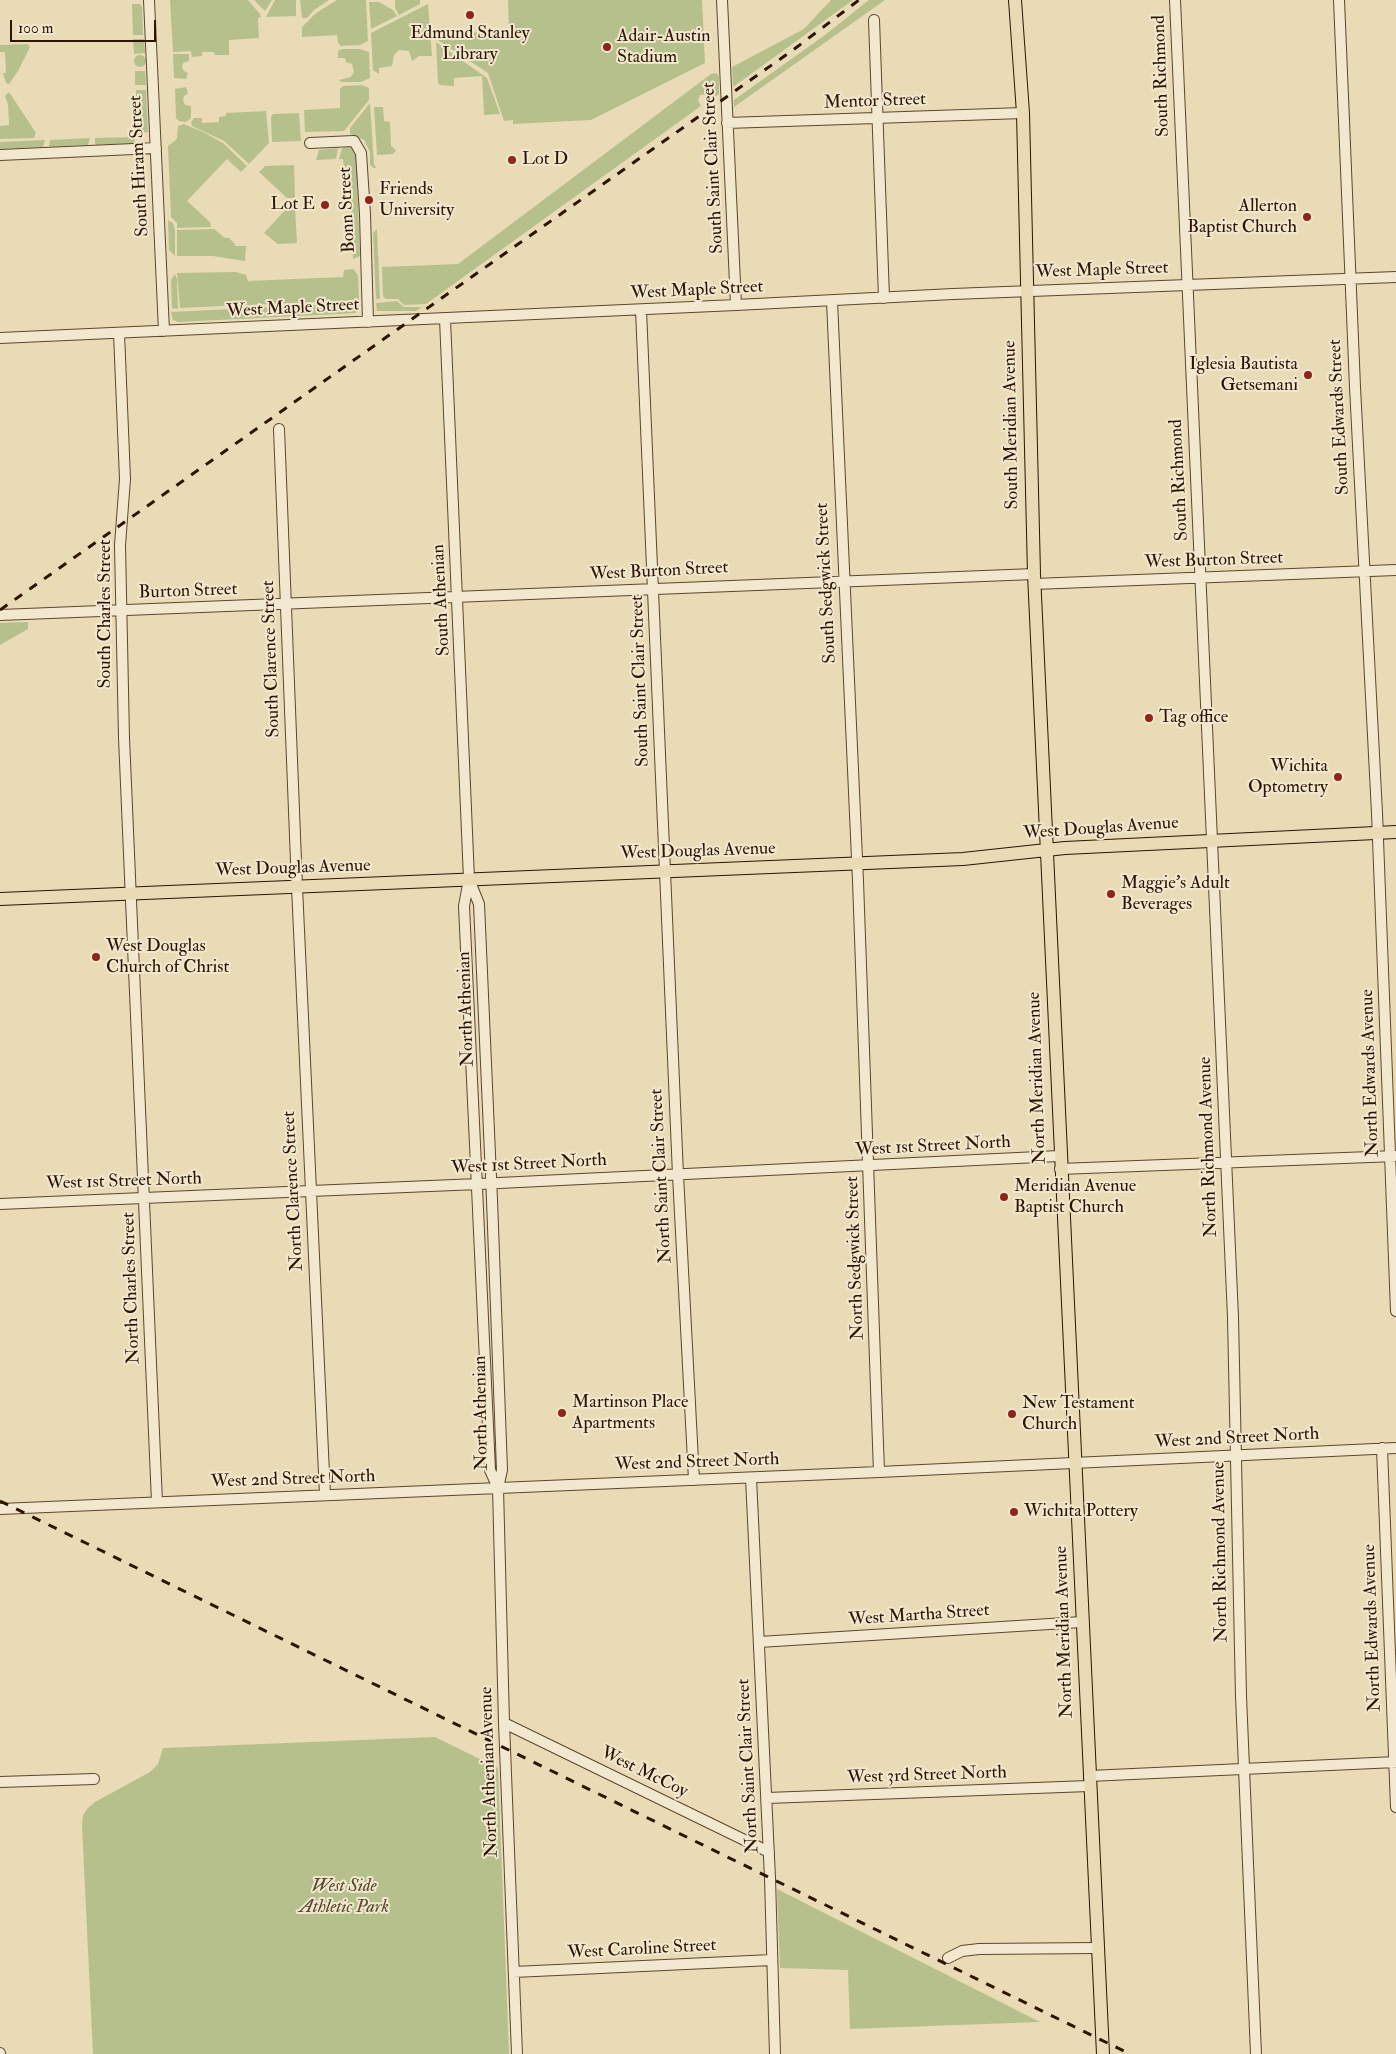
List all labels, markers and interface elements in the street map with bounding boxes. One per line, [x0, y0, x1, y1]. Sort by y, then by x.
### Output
marker: Edmund Stanley Library [464, 9, 476, 21]
scale bar [12, 10, 159, 42]
street label: South Richmond [1149, 15, 1175, 137]
text: 100 m [18, 19, 53, 38]
place label: Edmund Stanley Library [410, 23, 530, 66]
place label: Adair-Austin Stadium [617, 26, 711, 68]
marker: Adair-Austin Stadium [601, 41, 613, 53]
street label: South Saint Clair Street [699, 82, 729, 254]
street label: Mentor Street [824, 89, 926, 115]
street label: South Hiram Street [126, 95, 154, 237]
place label: Lot D [522, 149, 568, 171]
marker: Lot D [506, 154, 518, 166]
street label: Bonn Street [335, 166, 361, 254]
place label: Friends University [379, 179, 454, 222]
place label: Lot E [271, 194, 315, 216]
marker: Friends University [363, 194, 375, 206]
place label: Allerton Baptist Church [1187, 196, 1297, 238]
marker: Lot E [319, 199, 331, 211]
marker: Allerton Baptist Church [1301, 211, 1313, 223]
street label: West Maple Street [1035, 258, 1169, 284]
street label: West Maple Street [630, 277, 764, 305]
street label: West Maple Street [226, 295, 360, 323]
street label: South Edwards Street [1325, 339, 1355, 495]
street label: South Meridian Avenue [1000, 340, 1024, 510]
place label: Iglesia Bautista Getsemani [1189, 354, 1298, 396]
marker: Iglesia Bautista Getsemani [1302, 369, 1314, 381]
street label: South Richmond [1166, 419, 1194, 541]
street label: South Sedgwick Street [812, 502, 842, 664]
street label: South Charles Street [95, 539, 117, 689]
street label: South Athenian [428, 544, 456, 656]
street label: West Burton Street [1144, 548, 1284, 574]
street label: West Burton Street [589, 558, 729, 586]
street label: Burton Street [138, 579, 238, 605]
street label: South Clarence Street [258, 580, 286, 738]
street label: South Saint Clair Street [627, 595, 655, 767]
place label: Tag office [1159, 707, 1228, 729]
marker: Tag office [1143, 712, 1155, 724]
place label: Wichita Optometry [1248, 756, 1328, 799]
marker: Wichita Optometry [1332, 771, 1344, 783]
street label: West Douglas Avenue [1023, 813, 1179, 845]
street label: West Douglas Avenue [620, 838, 776, 866]
street label: West Douglas Avenue [215, 855, 371, 883]
place label: Maggie's Adult Beverages [1121, 873, 1230, 916]
marker: Maggie's Adult Beverages [1105, 888, 1117, 900]
place label: West Douglas Church of Christ [106, 936, 229, 979]
marker: West Douglas Church of Christ [90, 951, 102, 963]
street label: North Athenian [454, 951, 480, 1067]
street label: North Edwards Avenue [1357, 989, 1385, 1157]
street label: North Meridian Avenue [1024, 991, 1052, 1165]
street label: North Richmond Avenue [1195, 1056, 1223, 1238]
street label: North Saint Clair Street [647, 1088, 677, 1264]
street label: North Clarence Street [279, 1110, 309, 1272]
street label: West 1st Street North [855, 1132, 1011, 1162]
street label: West 1st Street North [451, 1150, 607, 1180]
street label: West 1st Street North [46, 1168, 202, 1196]
street label: North Sedgwick Street [842, 1176, 870, 1340]
place label: Meridian Avenue Baptist Church [1014, 1176, 1136, 1218]
marker: Meridian Avenue Baptist Church [998, 1191, 1010, 1203]
street label: North Charles Street [119, 1212, 145, 1364]
street label: North Athenian [470, 1355, 494, 1471]
place label: Martinson Place Apartments [572, 1392, 689, 1435]
place label: New Testament Church [1022, 1393, 1135, 1436]
marker: Martinson Place Apartments [556, 1407, 568, 1419]
marker: New Testament Church [1006, 1408, 1018, 1420]
street label: West 2nd Street North [1154, 1424, 1320, 1454]
street label: West 2nd Street North [614, 1449, 780, 1477]
street label: North Richmond Avenue [1209, 1461, 1233, 1643]
street label: West 2nd Street North [210, 1466, 376, 1494]
place label: Wichita Pottery [1024, 1501, 1138, 1523]
marker: Wichita Pottery [1008, 1506, 1020, 1518]
street label: North Edwards Avenue [1359, 1544, 1387, 1712]
street label: North Meridian Avenue [1051, 1545, 1079, 1719]
street label: West Martha Street [848, 1600, 990, 1632]
street label: North Saint Clair Street [734, 1678, 764, 1854]
street label: North Athenian Avenue [476, 1686, 504, 1858]
street label: West McCoy [597, 1743, 691, 1803]
street label: West 3rd Street North [847, 1762, 1007, 1790]
park label: West Side Athletic Park [299, 1876, 389, 1918]
street label: West Caroline Street [567, 1935, 717, 1965]

